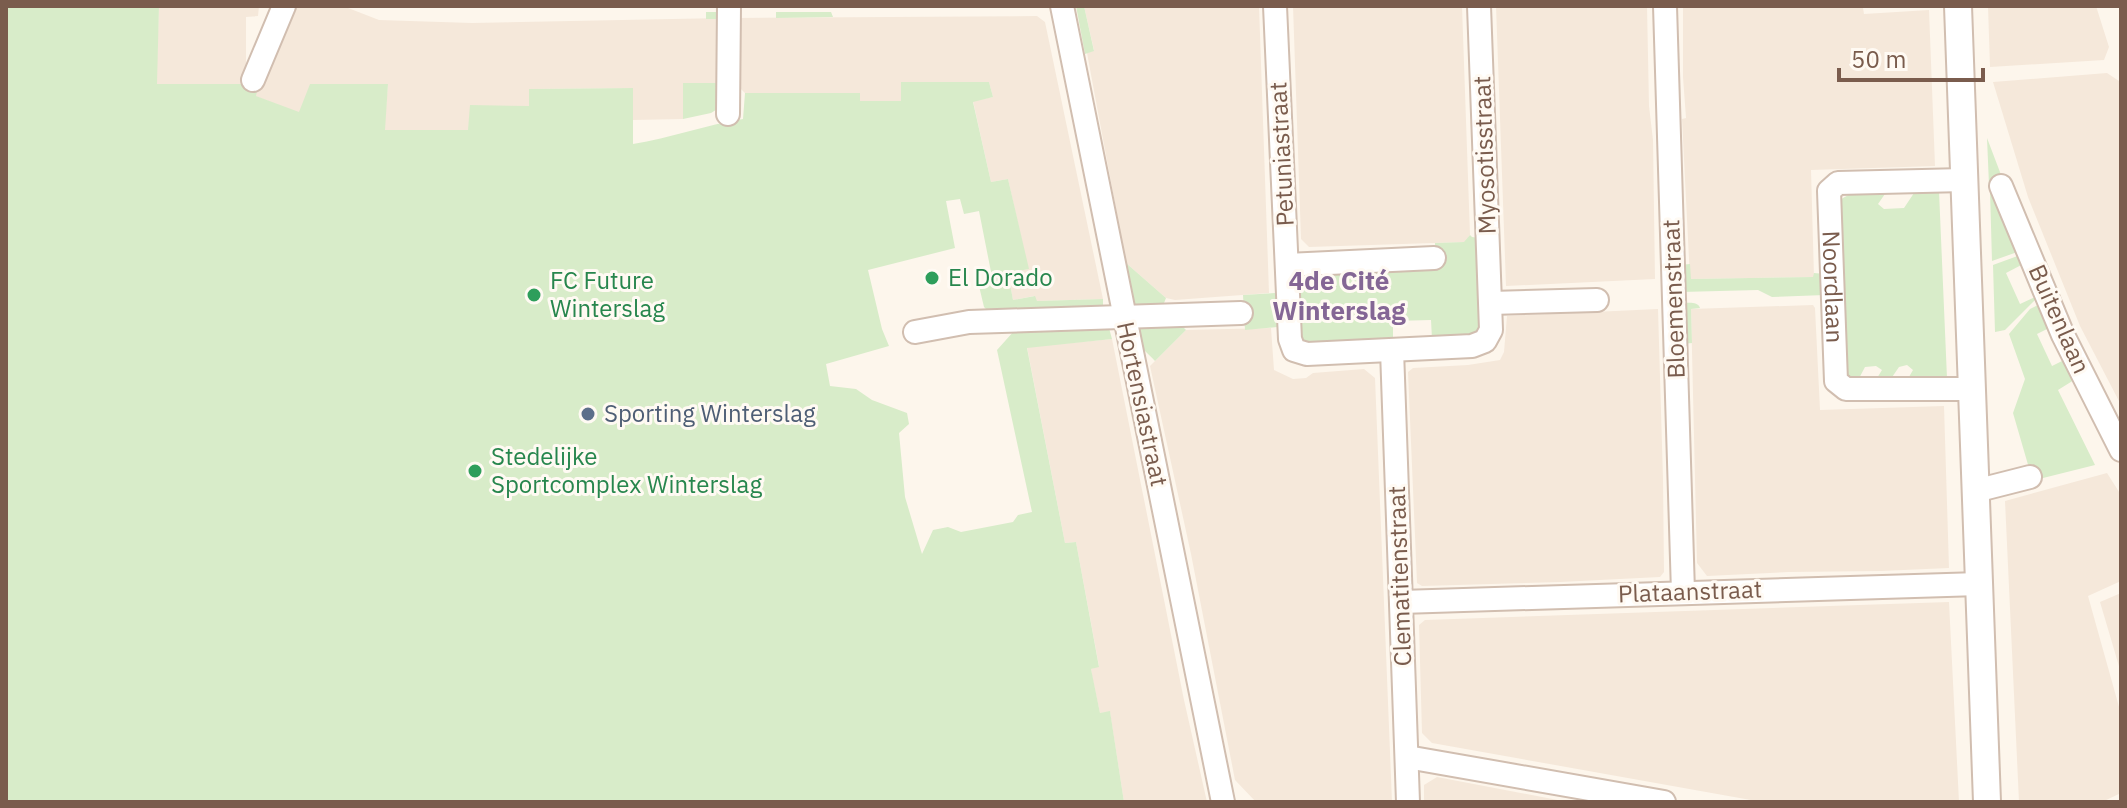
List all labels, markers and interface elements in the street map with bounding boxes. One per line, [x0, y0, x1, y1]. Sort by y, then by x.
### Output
scale bar [1839, 32, 1983, 82]
text: 50 m [1851, 43, 1906, 75]
street label: Myosotisstraat [1465, 75, 1503, 235]
street label: Petuniastraat [1261, 81, 1301, 227]
street label: Bloemenstraat [1654, 219, 1692, 379]
street label: Noordlaan [1815, 230, 1852, 344]
street label: Buitenlaan [2022, 259, 2098, 378]
place label: El Dorado [948, 261, 1053, 293]
district label: 4de Cité Winterslag [1272, 263, 1406, 327]
place label: FC Future Winterslag [550, 264, 665, 324]
marker: El Dorado [923, 269, 941, 287]
marker: FC Future Winterslag [525, 286, 543, 304]
street label: Hortensiastraat [1110, 318, 1176, 489]
place label: Sporting Winterslag [604, 397, 816, 429]
marker: Sporting Winterslag [579, 405, 597, 423]
place label: Stedelijke Sportcomplex Winterslag [491, 440, 762, 500]
marker: Stedelijke Sportcomplex Winterslag [466, 462, 484, 480]
street label: Clematitenstraat [1380, 485, 1418, 667]
street label: Plataanstraat [1617, 572, 1763, 610]

